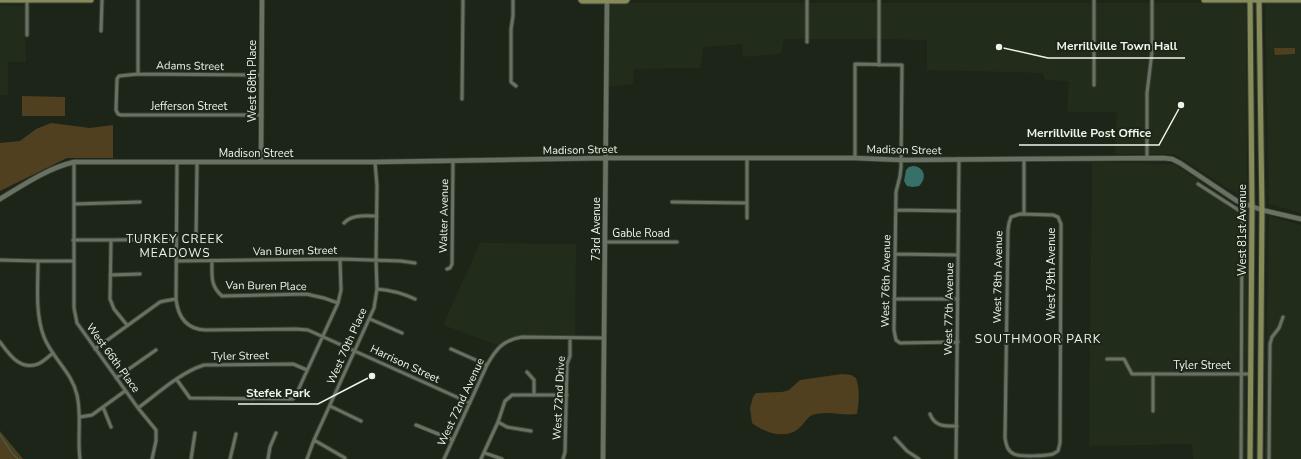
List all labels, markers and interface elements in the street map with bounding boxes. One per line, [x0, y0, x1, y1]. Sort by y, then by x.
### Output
callout: Merrillville Town Hall [1048, 34, 1185, 58]
text: Merrillville Town Hall [1057, 38, 1178, 54]
street label: West 68th Place [245, 40, 260, 122]
street label: Adams Street [156, 58, 224, 74]
street label: Jefferson Street [150, 99, 227, 114]
callout: Merrillville Post Office [1019, 121, 1159, 145]
text: Merrillville Post Office [1027, 125, 1152, 141]
street label: Madison Street [543, 142, 618, 158]
street label: Madison Street [867, 142, 942, 158]
street label: Madison Street [219, 146, 293, 161]
street label: Walter Avenue [436, 179, 452, 253]
street label: West 81st Avenue [1235, 184, 1250, 276]
street label: 73rd Avenue [589, 197, 604, 261]
street label: Gable Road [612, 226, 670, 241]
street label: West 79th Avenue [1044, 227, 1059, 320]
street label: West 78th Avenue [990, 230, 1006, 324]
district label: TURKEY CREEK MEADOWS [126, 231, 224, 261]
street label: West 76th Avenue [878, 234, 894, 328]
street label: Van Buren Street [252, 243, 337, 259]
street label: West 77th Avenue [941, 262, 957, 356]
street label: Van Buren Place [224, 278, 307, 294]
street label: West 70th Place [323, 305, 371, 387]
street label: West 66th Place [83, 320, 143, 396]
district label: SOUTHMOOR PARK [975, 331, 1101, 347]
street label: Harrison Street [368, 341, 442, 387]
street label: Tyler Street [211, 348, 269, 364]
street label: West 72nd Avenue [434, 355, 488, 448]
street label: West 72nd Drive [549, 356, 569, 440]
street label: Tyler Street [1173, 358, 1231, 373]
callout: Stefek Park [238, 380, 318, 404]
text: Stefek Park [246, 385, 311, 401]

